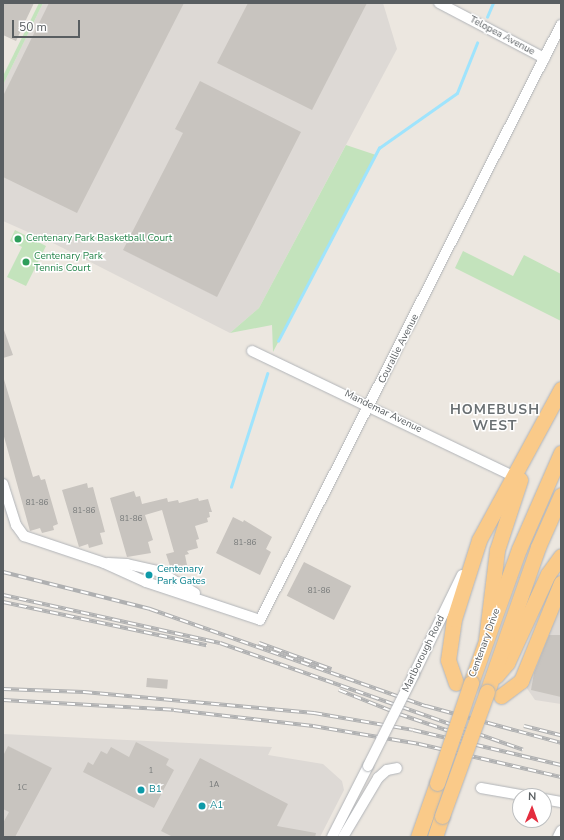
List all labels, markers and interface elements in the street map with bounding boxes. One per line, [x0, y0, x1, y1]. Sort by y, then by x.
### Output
scale bar [14, 12, 82, 38]
street label: Telopea Avenue [467, 14, 537, 58]
text: 50 m [19, 19, 47, 35]
place label: Centenary Park Basketball Court [26, 233, 172, 245]
marker: Centenary Park Basketball Court [13, 234, 23, 244]
place label: Centenary Park Tennis Court [34, 250, 103, 274]
marker: Centenary Park Tennis Court [21, 257, 31, 267]
street label: Courallie Avenue [376, 312, 422, 386]
street label: Mandemar Avenue [342, 388, 424, 436]
district label: HOMEBUSH WEST [450, 402, 540, 434]
house number: 81-86 [26, 498, 48, 508]
house number: 81-86 [73, 506, 95, 516]
house number: 81-86 [120, 514, 142, 524]
house number: 81-86 [234, 538, 256, 548]
place label: Centenary Park Gates [157, 563, 206, 586]
marker: Centenary Park Gates [144, 570, 154, 580]
house number: 81-86 [308, 586, 330, 596]
street label: Centenary Drive [467, 607, 503, 679]
street label: Marlborough Road [400, 614, 448, 694]
house number: 1 [149, 766, 153, 776]
house number: 1A [209, 780, 219, 790]
house number: 1C [17, 783, 27, 793]
place label: B1 [149, 784, 162, 796]
marker: B1 [136, 785, 146, 795]
north arrow [512, 788, 552, 828]
text: N [528, 789, 536, 804]
place label: A1 [210, 800, 223, 812]
marker: A1 [197, 801, 207, 811]

